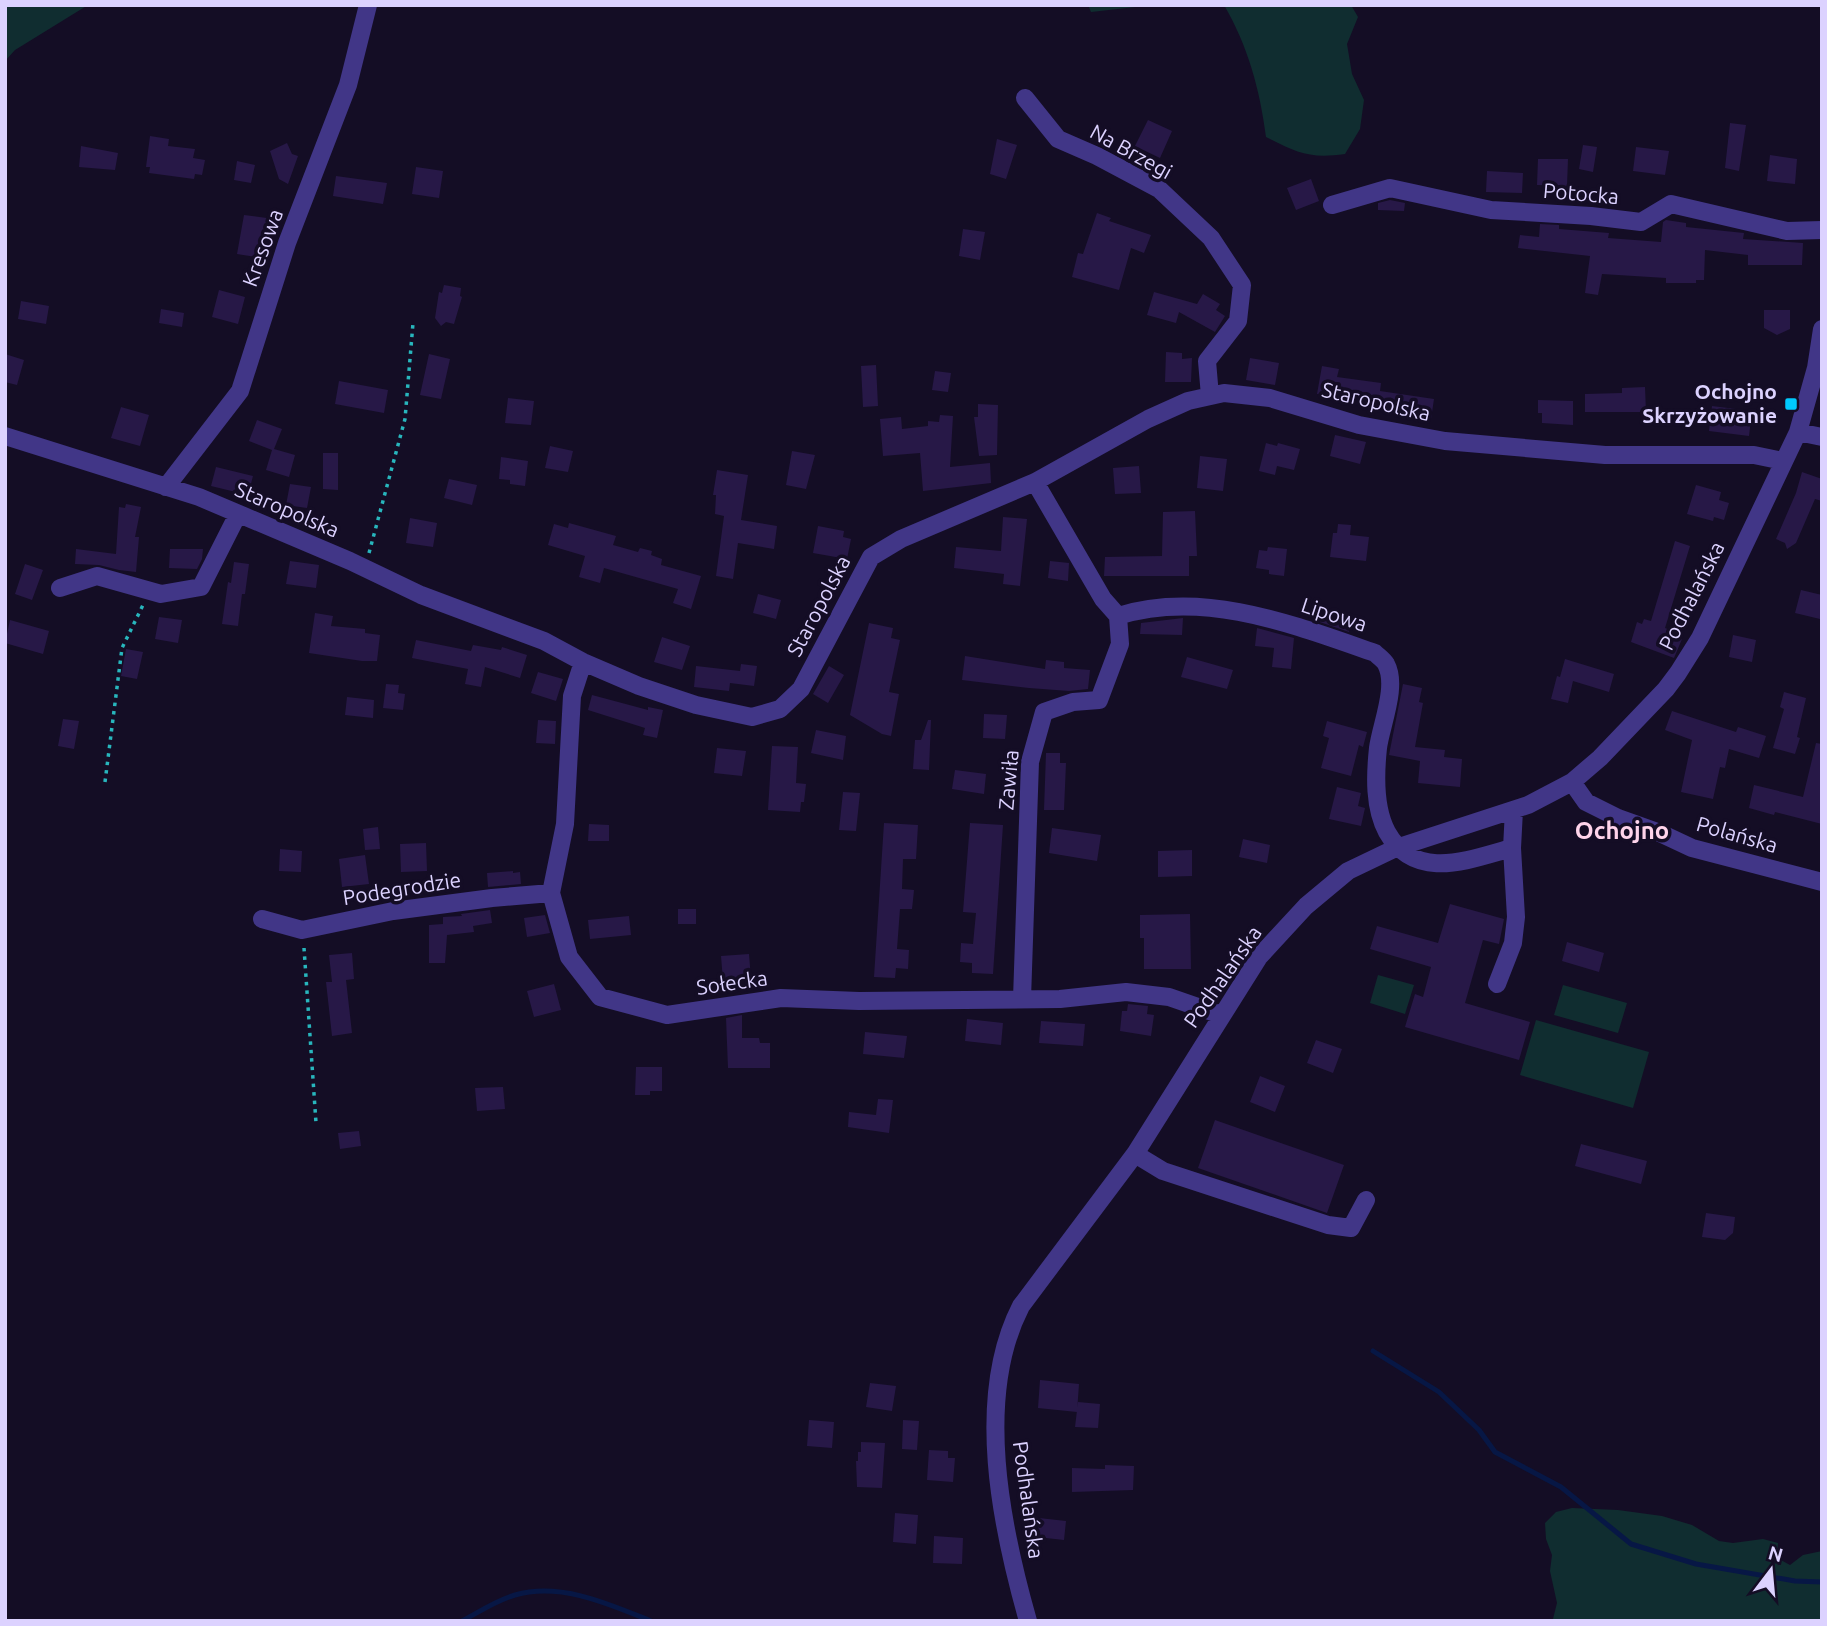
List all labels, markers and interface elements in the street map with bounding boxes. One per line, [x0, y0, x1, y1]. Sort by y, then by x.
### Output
street label: Na Brzegi [1086, 119, 1177, 183]
street label: Potocka [1542, 178, 1620, 208]
street label: Kresowa [237, 206, 287, 290]
street label: Staropolska [1320, 377, 1433, 425]
place label: Ochojno Skrzyżowanie [1642, 379, 1777, 427]
marker: Ochojno Skrzyżowanie [1783, 396, 1799, 412]
street label: Staropolska [232, 476, 343, 542]
street label: Podhalańska [1654, 537, 1729, 654]
street label: Staropolska [782, 551, 855, 660]
street label: Lipowa [1299, 592, 1370, 636]
street label: Zawiła [993, 749, 1023, 811]
street label: Polańska [1694, 811, 1781, 857]
district label: Ochojno [1575, 817, 1669, 844]
street label: Podegrodzie [341, 867, 463, 909]
street label: Podhalańska [1178, 921, 1266, 1032]
street label: Sołecka [695, 965, 769, 999]
street label: Podhalańska [1009, 1440, 1049, 1560]
north arrow [1736, 1535, 1806, 1605]
text: N [1766, 1541, 1786, 1566]

